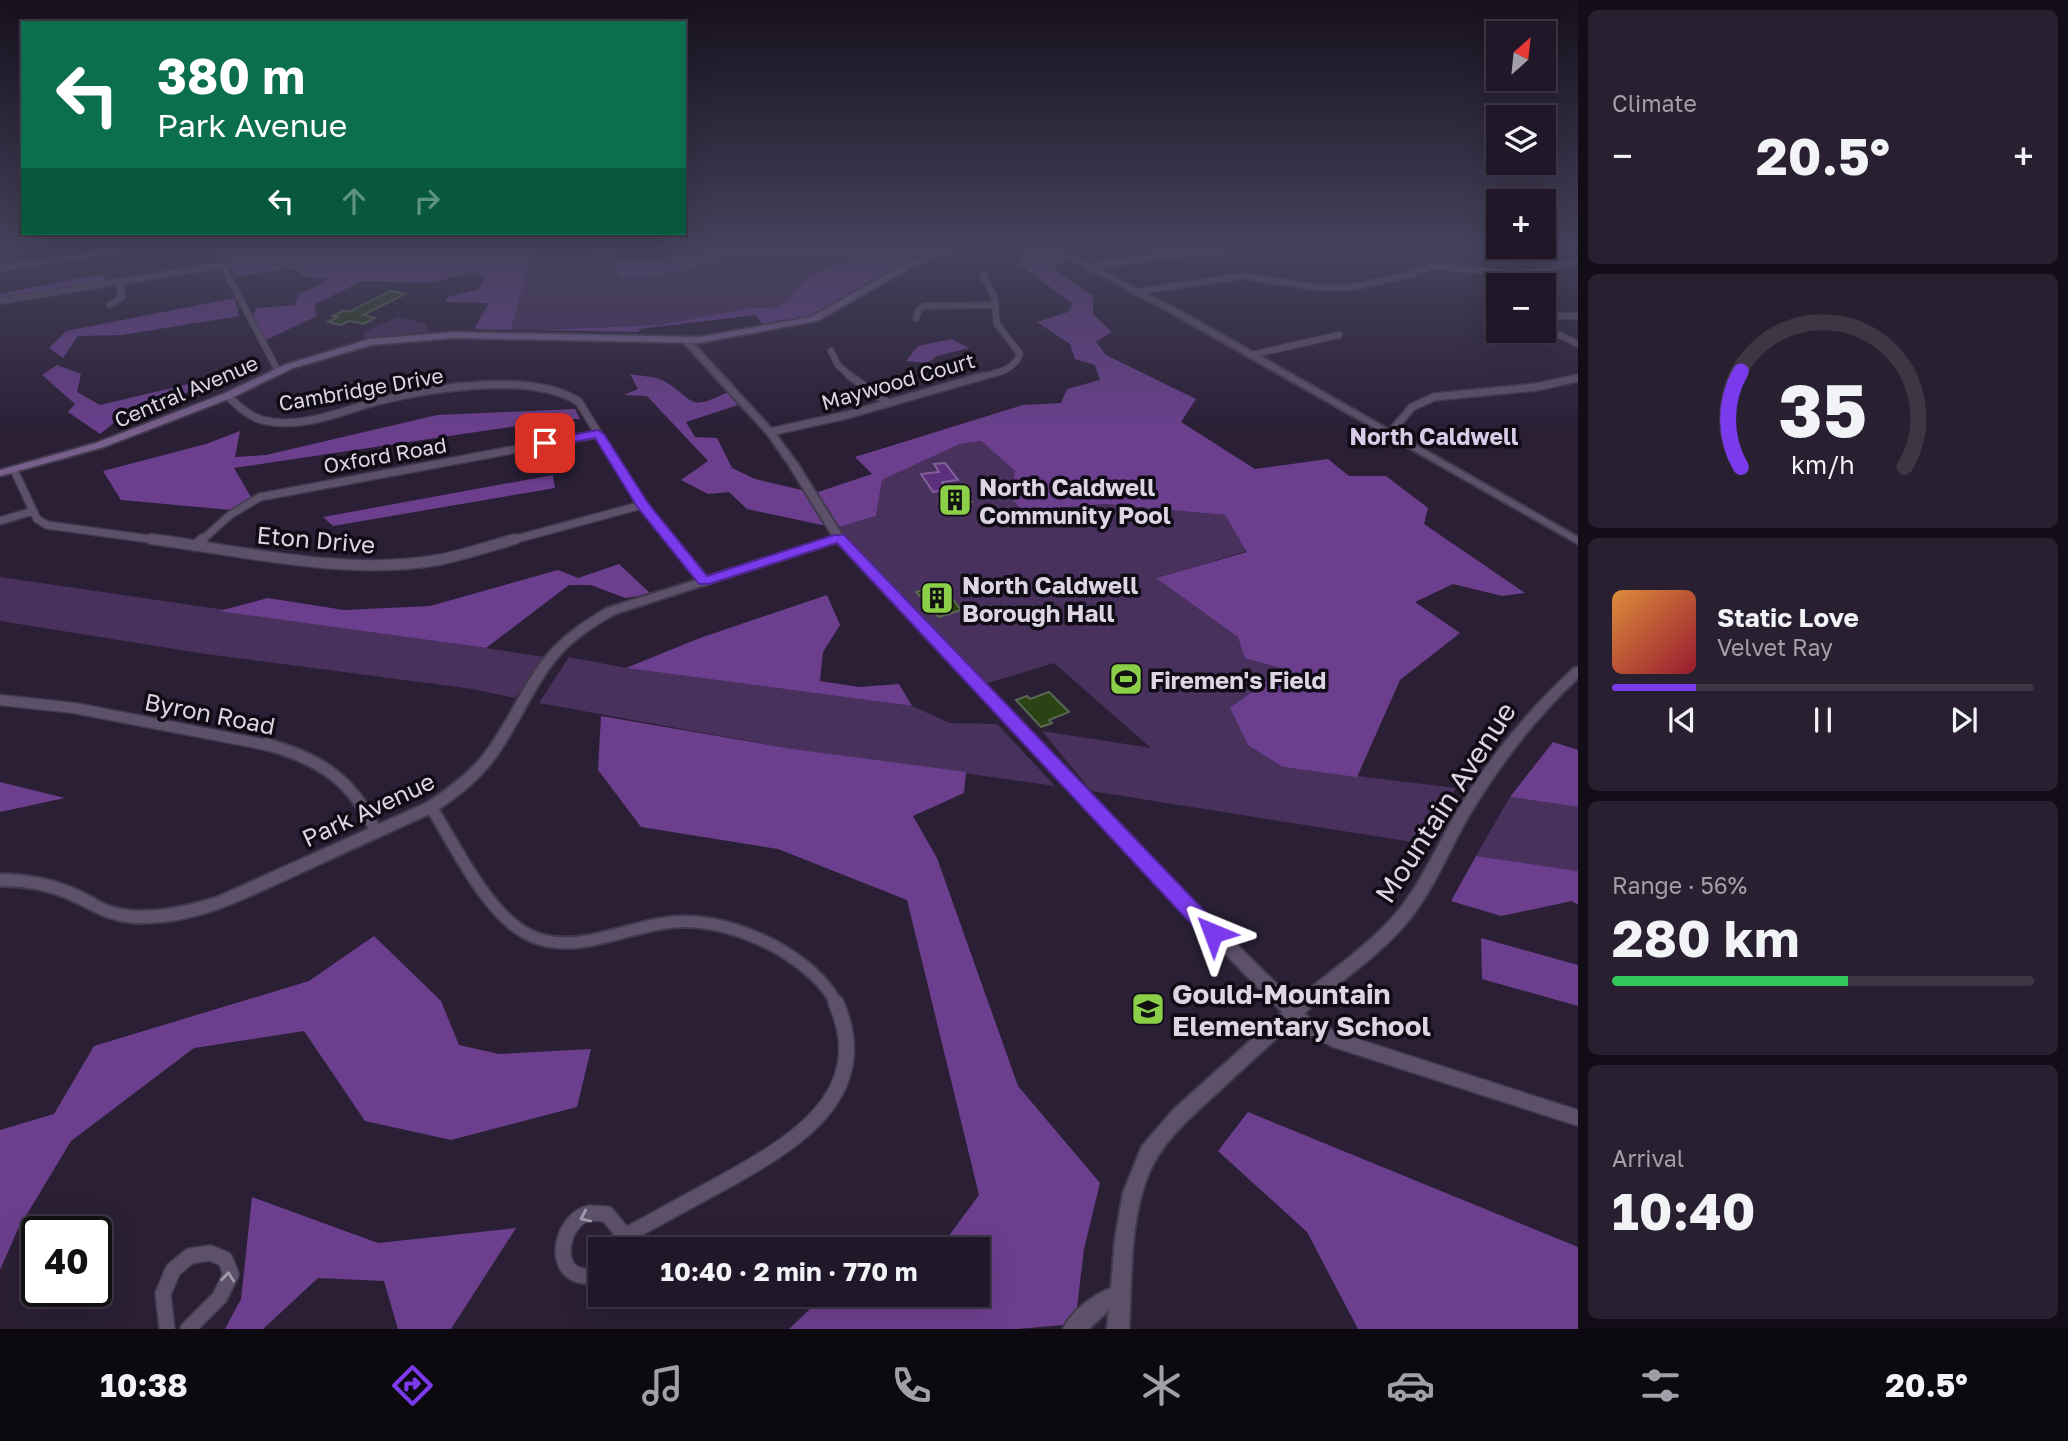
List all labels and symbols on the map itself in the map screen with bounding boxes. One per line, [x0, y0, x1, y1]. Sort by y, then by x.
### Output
north arrow [1486, 21, 1556, 91]
street label: Maywood Court [818, 347, 978, 415]
street label: Central Avenue [110, 349, 262, 433]
street label: Cambridge Drive [277, 362, 445, 416]
pin [515, 413, 575, 473]
district label: North Caldwell [1350, 422, 1519, 450]
street label: Oxford Road [321, 431, 449, 479]
place label: North Caldwell Community Pool [979, 472, 1171, 529]
building icon: North Caldwell Community Pool [936, 481, 974, 519]
street label: Eton Drive [256, 519, 376, 559]
place label: North Caldwell Borough Hall [962, 570, 1138, 627]
building icon: North Caldwell Borough Hall [918, 579, 956, 617]
sports icon: Firemen's Field [1107, 660, 1145, 698]
place label: Firemen's Field [1150, 665, 1326, 694]
street label: Byron Road [142, 686, 278, 740]
street label: Mountain Avenue [1368, 696, 1522, 908]
street label: Park Avenue [297, 766, 439, 852]
position arrow [1176, 896, 1250, 970]
place label: Gould-Mountain Elementary School [1172, 977, 1431, 1042]
school or university icon: Gould-Mountain Elementary School [1129, 990, 1167, 1028]
one-way arrow [579, 1209, 592, 1223]
speed limit sign: 40 [21, 1216, 112, 1307]
one-way arrow [221, 1271, 236, 1283]

